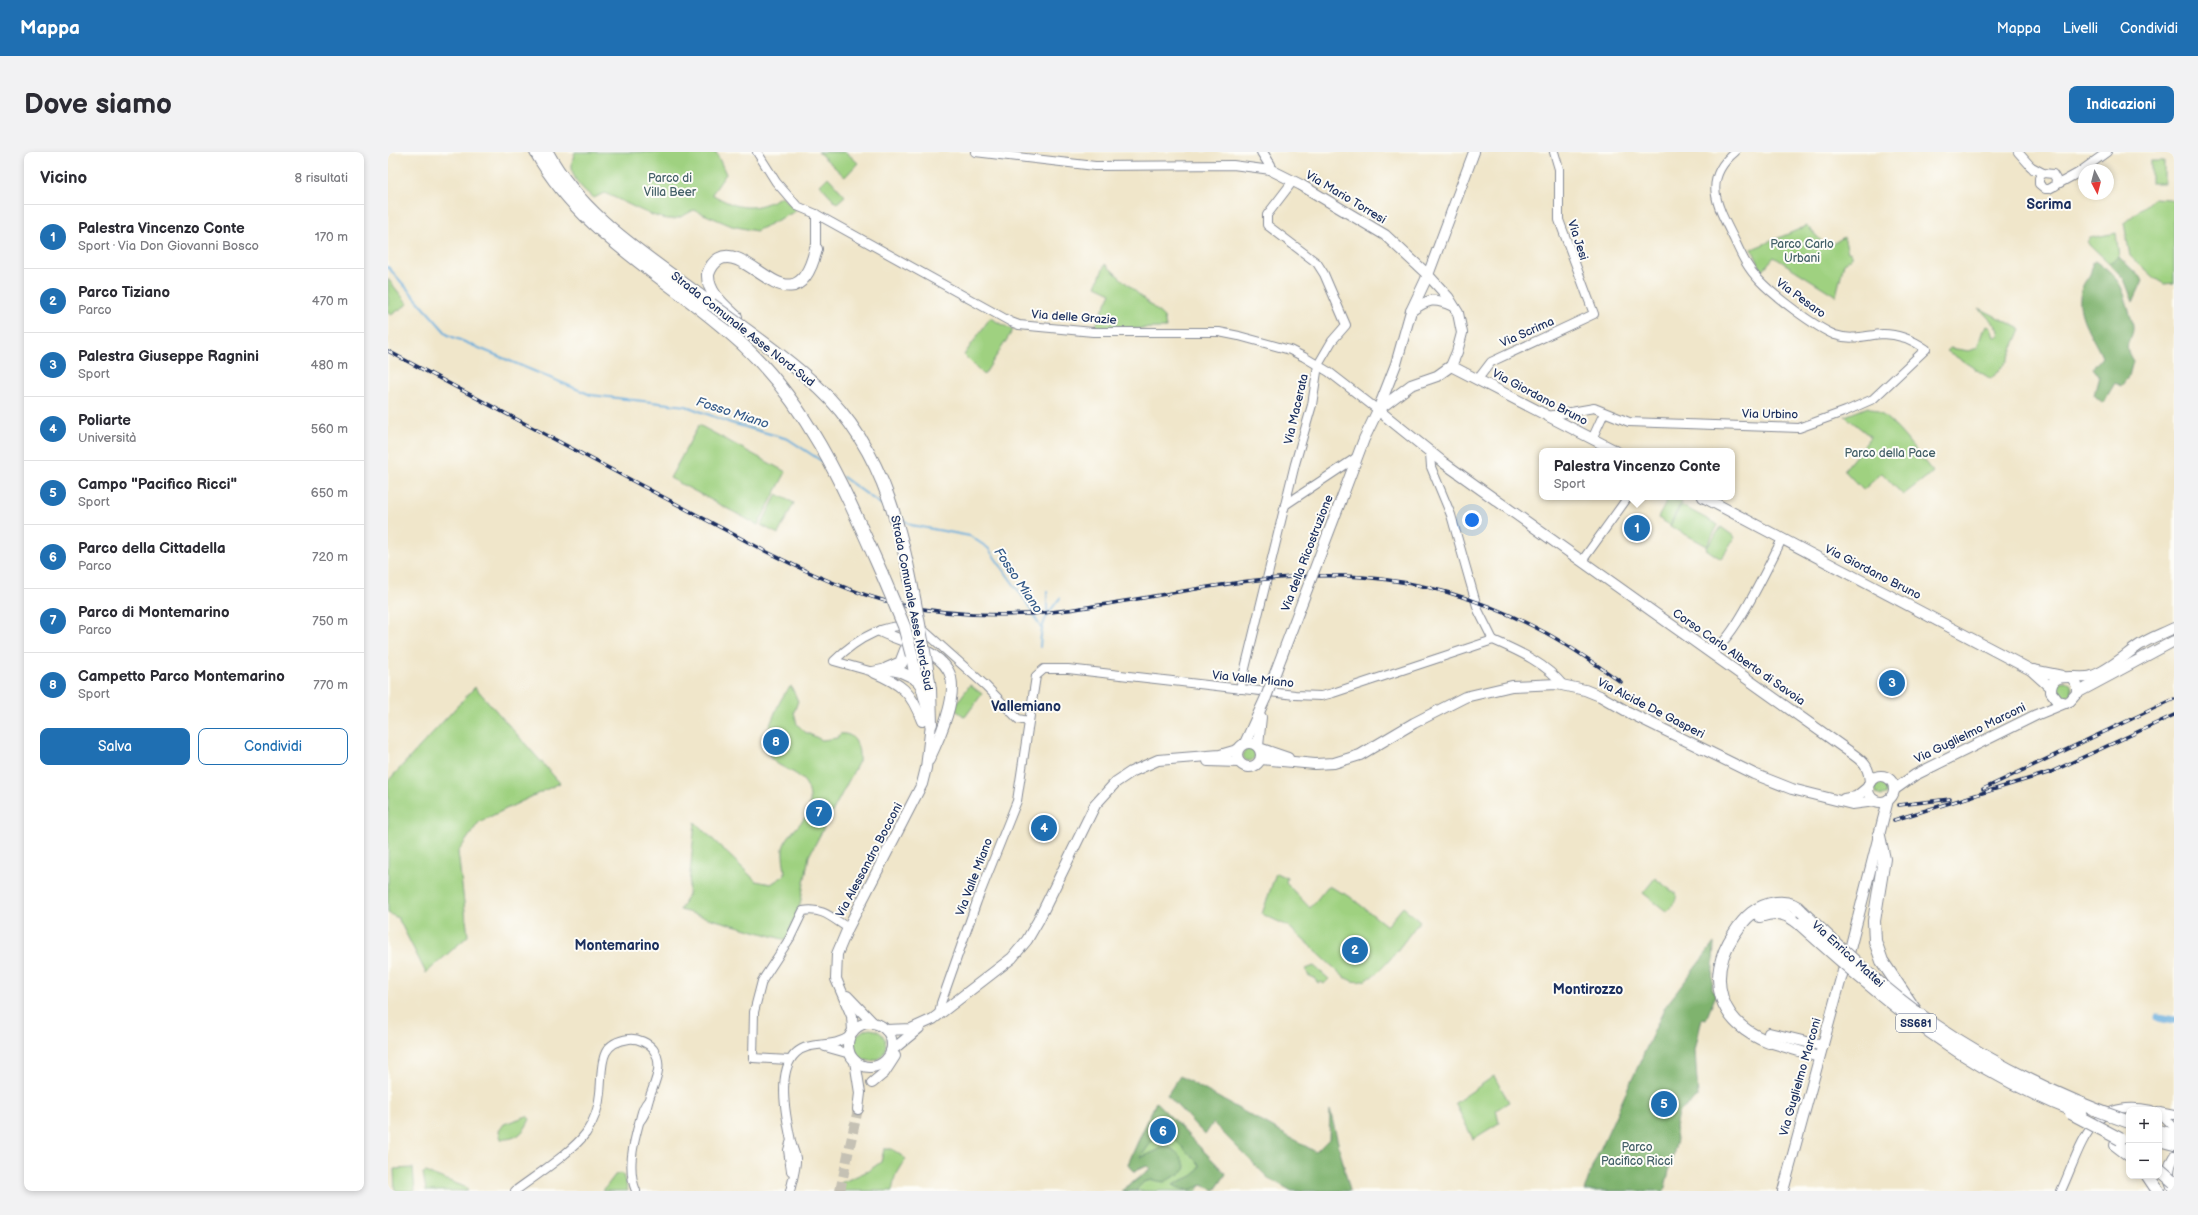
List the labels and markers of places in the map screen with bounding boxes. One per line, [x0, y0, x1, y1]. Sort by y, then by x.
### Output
pin: 1 [1624, 513, 1650, 543]
pin: 3 [1879, 668, 1905, 698]
pin: 8 [763, 727, 789, 757]
pin: 7 [806, 798, 832, 828]
pin: 4 [1031, 813, 1057, 843]
pin: 2 [1342, 935, 1368, 965]
pin: 5 [1651, 1089, 1677, 1119]
pin: 6 [1150, 1116, 1176, 1146]

